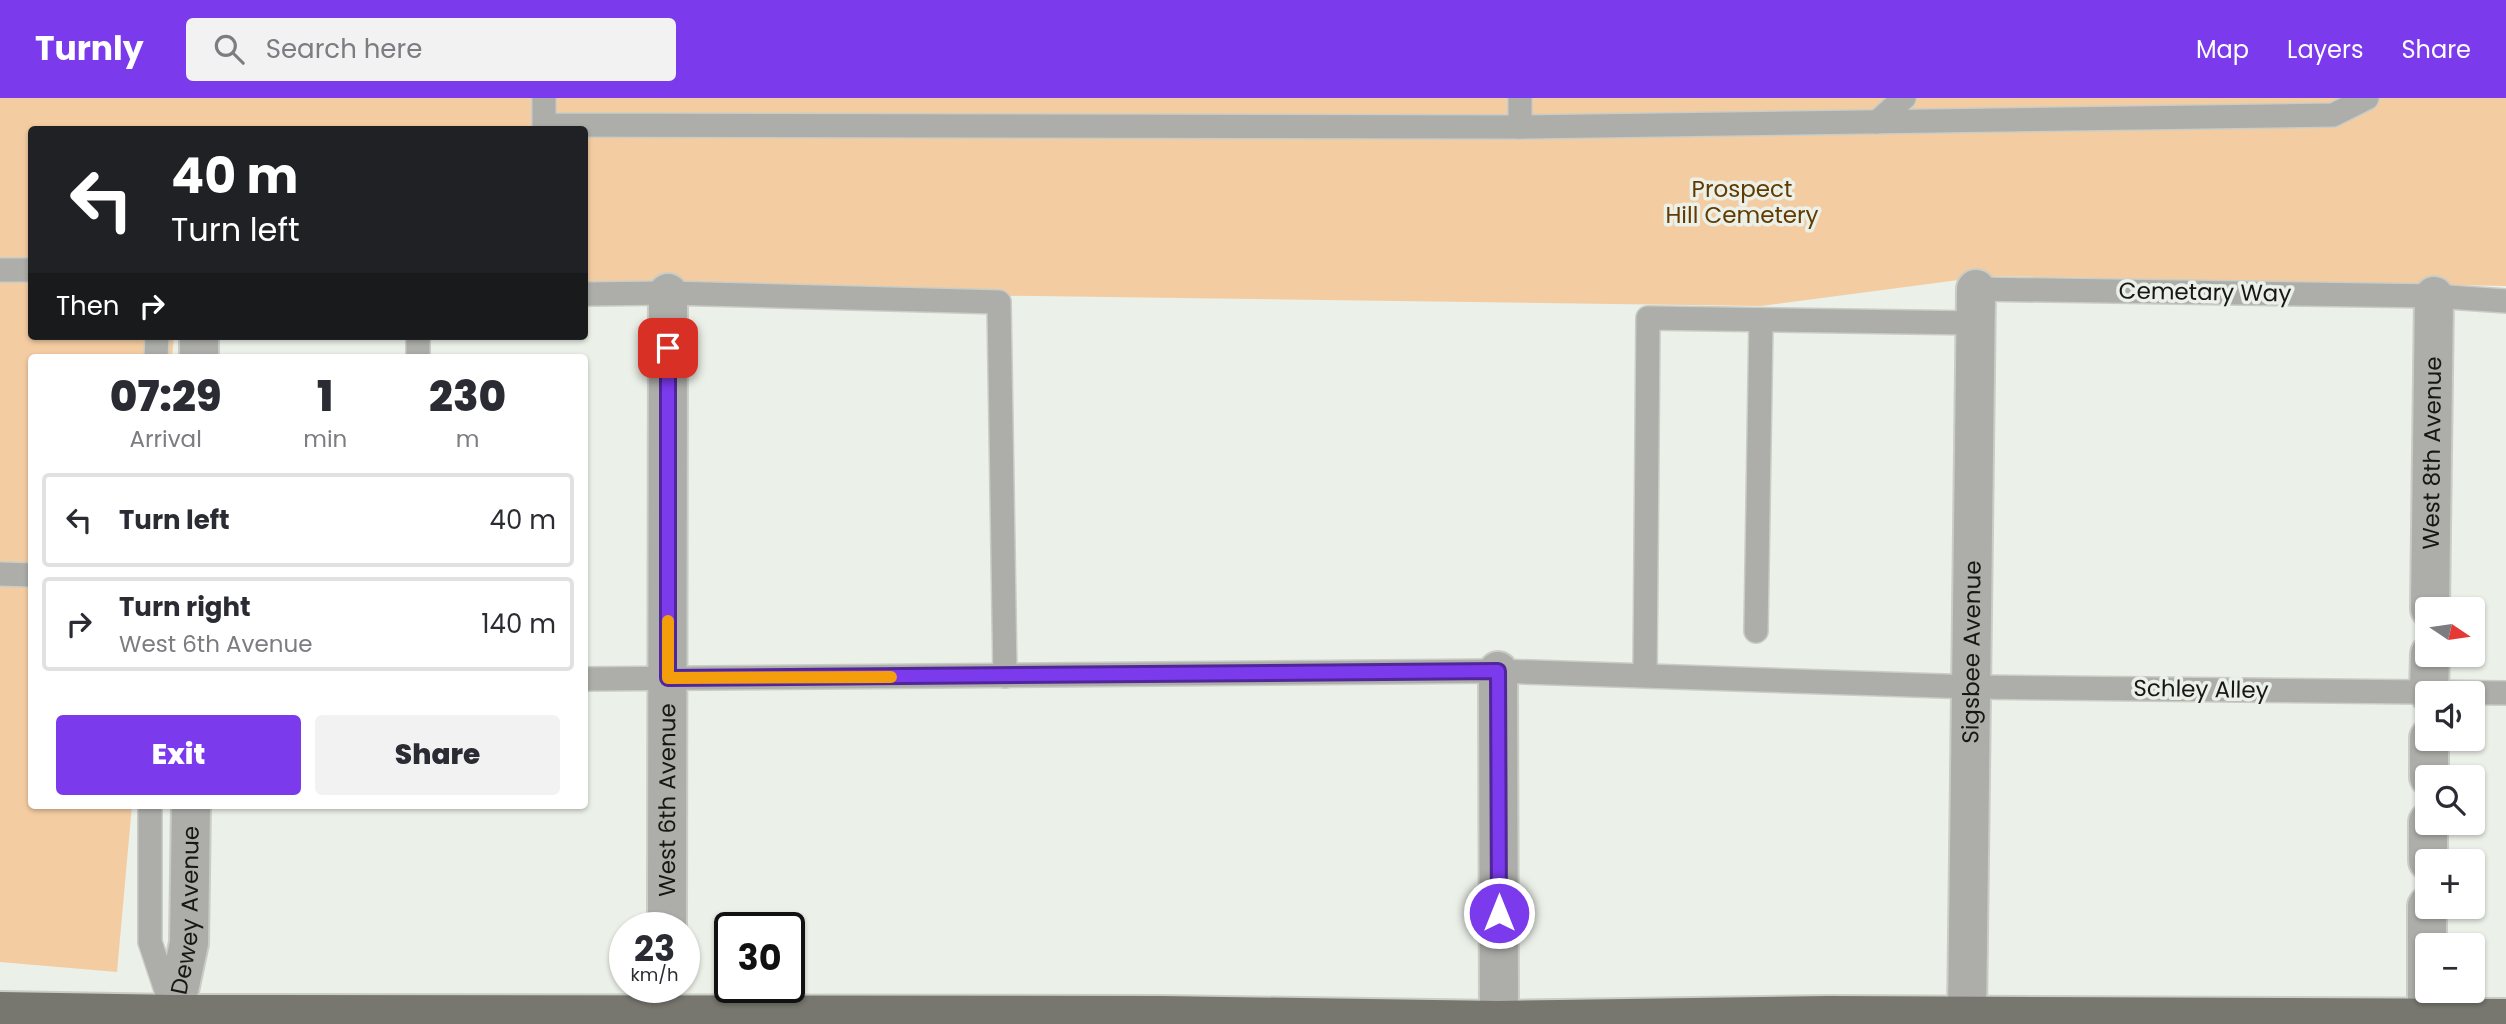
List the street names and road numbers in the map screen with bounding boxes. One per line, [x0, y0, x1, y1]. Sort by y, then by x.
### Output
street label: Cemetary Way [2118, 274, 2292, 310]
street label: West 8th Avenue [2415, 356, 2449, 550]
street label: Sigsbee Avenue [1954, 560, 1989, 744]
street label: Schley Alley [2133, 672, 2269, 706]
street label: West 6th Avenue [651, 703, 683, 897]
street label: Dewey Avenue [163, 826, 207, 997]

